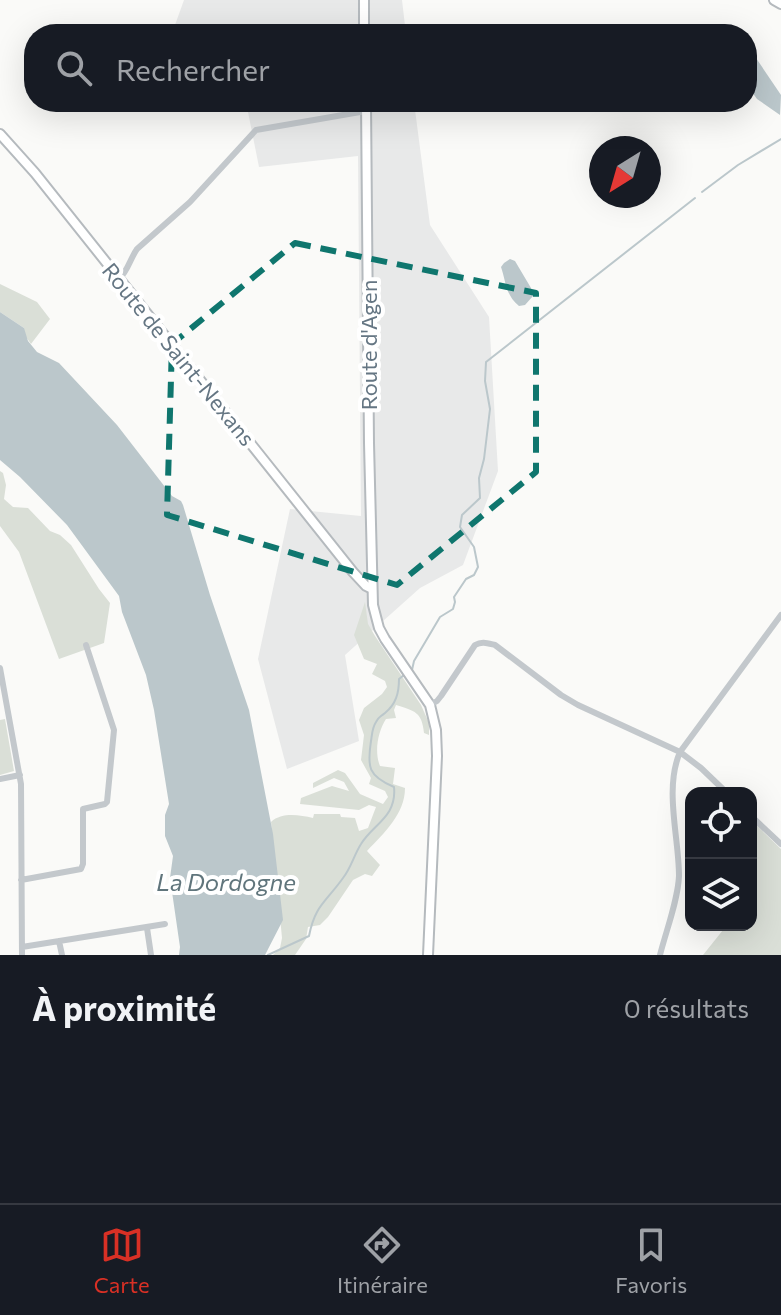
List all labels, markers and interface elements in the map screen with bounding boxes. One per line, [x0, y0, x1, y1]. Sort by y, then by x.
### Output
search box [24, 24, 757, 112]
icon: search [52, 46, 96, 90]
text: Rechercher [116, 50, 270, 87]
north arrow [589, 136, 661, 208]
street label: Route de Saint-Nexans [97, 257, 261, 451]
street label: Route d'Agen [355, 280, 382, 410]
map controls [685, 787, 757, 931]
button: locate [685, 787, 757, 859]
button: layers [685, 859, 757, 931]
water label: La Dordogne [156, 867, 296, 896]
text: À proximité [32, 986, 216, 1028]
text: 0 résultats [624, 992, 749, 1023]
tab: Carte [94, 1223, 150, 1298]
tab: Itinéraire [337, 1223, 428, 1298]
tab: Favoris [615, 1223, 687, 1298]

